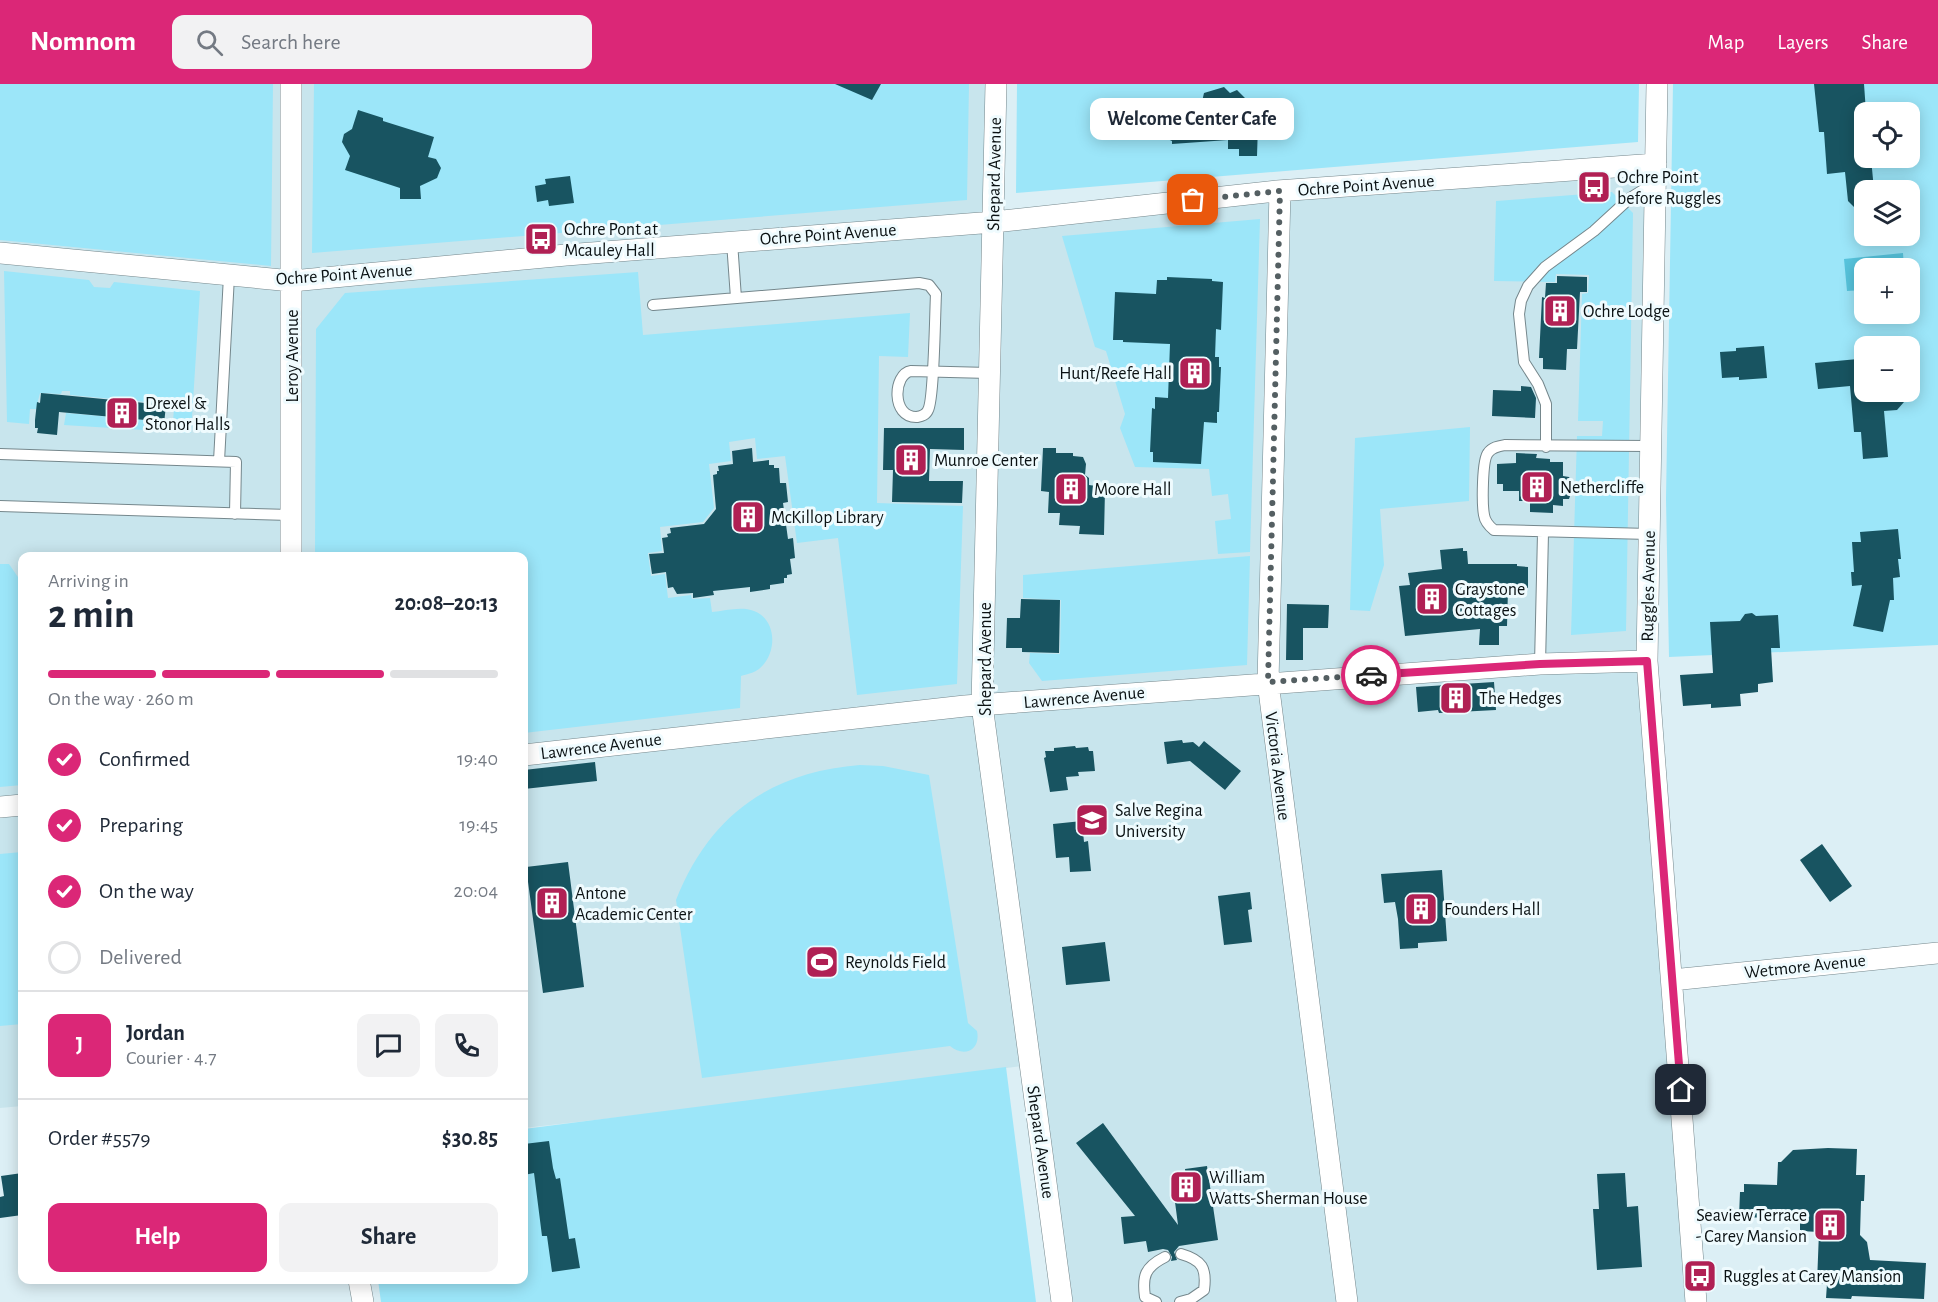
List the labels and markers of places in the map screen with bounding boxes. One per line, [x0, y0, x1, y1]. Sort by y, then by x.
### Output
callout: Welcome Center Cafe [1091, 98, 1295, 140]
bus stop icon: Ochre Point before Ruggles [1576, 169, 1612, 205]
place label: Ochre Point before Ruggles [1617, 169, 1721, 208]
pin [1167, 174, 1218, 225]
bus stop icon: Ochre Pont at Mcauley Hall [523, 221, 559, 257]
place label: Ochre Pont at Mcauley Hall [564, 221, 658, 260]
building icon: Ochre Lodge [1542, 293, 1578, 329]
place label: Ochre Lodge [1583, 303, 1670, 321]
building icon: Hunt/Reefe Hall [1177, 355, 1213, 391]
place label: Hunt/Reefe Hall [1059, 365, 1172, 383]
building icon: Drexel & Stonor Halls [104, 395, 140, 431]
place label: Drexel & Stonor Halls [145, 395, 230, 434]
building icon: Munroe Center [893, 442, 929, 478]
place label: Munroe Center [934, 452, 1038, 470]
building icon: Nethercliffe [1519, 469, 1555, 505]
building icon: Moore Hall [1053, 471, 1089, 507]
place label: Nethercliffe [1560, 479, 1644, 497]
place label: Moore Hall [1094, 481, 1172, 499]
building icon: McKillop Library [730, 499, 766, 535]
place label: McKillop Library [771, 509, 884, 527]
building icon: Graystone Cottages [1414, 581, 1450, 617]
place label: Graystone Cottages [1455, 581, 1525, 620]
building icon: The Hedges [1438, 680, 1474, 716]
place label: The Hedges [1479, 690, 1562, 708]
school or university icon: Salve Regina University [1074, 802, 1110, 838]
place label: Salve Regina University [1115, 802, 1203, 841]
building icon: Antone Academic Center [534, 885, 570, 921]
place label: Antone Academic Center [575, 885, 693, 924]
building icon: Founders Hall [1403, 891, 1439, 927]
place label: Founders Hall [1444, 901, 1541, 919]
sports icon: Reynolds Field [804, 944, 840, 980]
place label: Reynolds Field [845, 954, 946, 972]
pin [1655, 1064, 1706, 1115]
building icon: William Watts-Sherman House [1168, 1169, 1204, 1205]
place label: William Watts-Sherman House [1209, 1169, 1368, 1208]
place label: Seaview Terrace - Carey Mansion [1696, 1207, 1807, 1246]
building icon: Seaview Terrace - Carey Mansion [1812, 1207, 1848, 1243]
bus stop icon: Ruggles at Carey Mansion [1682, 1258, 1718, 1294]
place label: Ruggles at Carey Mansion [1723, 1268, 1901, 1286]

